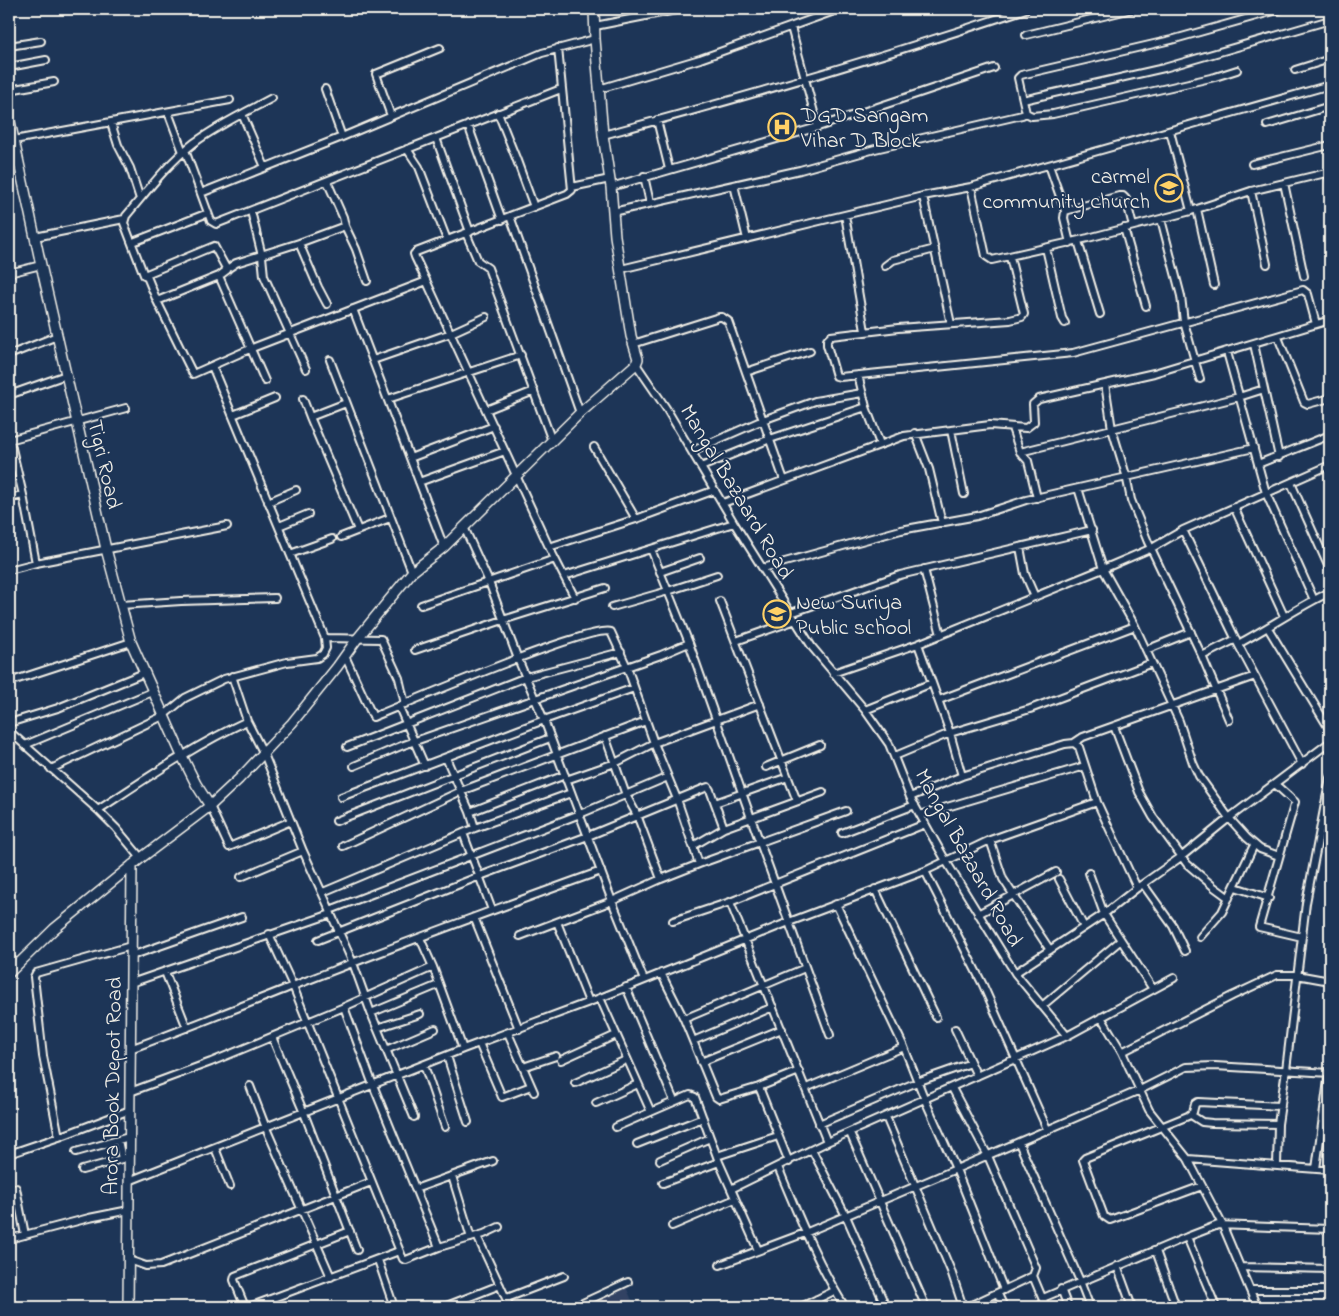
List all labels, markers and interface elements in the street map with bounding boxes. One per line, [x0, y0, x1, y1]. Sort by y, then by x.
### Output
place label: DGD Sangam Vihar D Block [800, 101, 928, 158]
hospital icon: DGD Sangam Vihar D Block [767, 112, 797, 142]
place label: carmel community church [982, 162, 1150, 220]
school or university icon: carmel community church [1154, 173, 1184, 203]
street label: Mangal Bazaard Road [670, 399, 800, 587]
street label: Tigri Road [76, 417, 129, 513]
place label: New Suriya Public school [796, 588, 911, 645]
school or university icon: New Suriya Public school [762, 599, 792, 629]
street label: Mangal Bazaard Road [904, 764, 1030, 954]
street label: Arora Book Depot Road [96, 977, 132, 1195]

